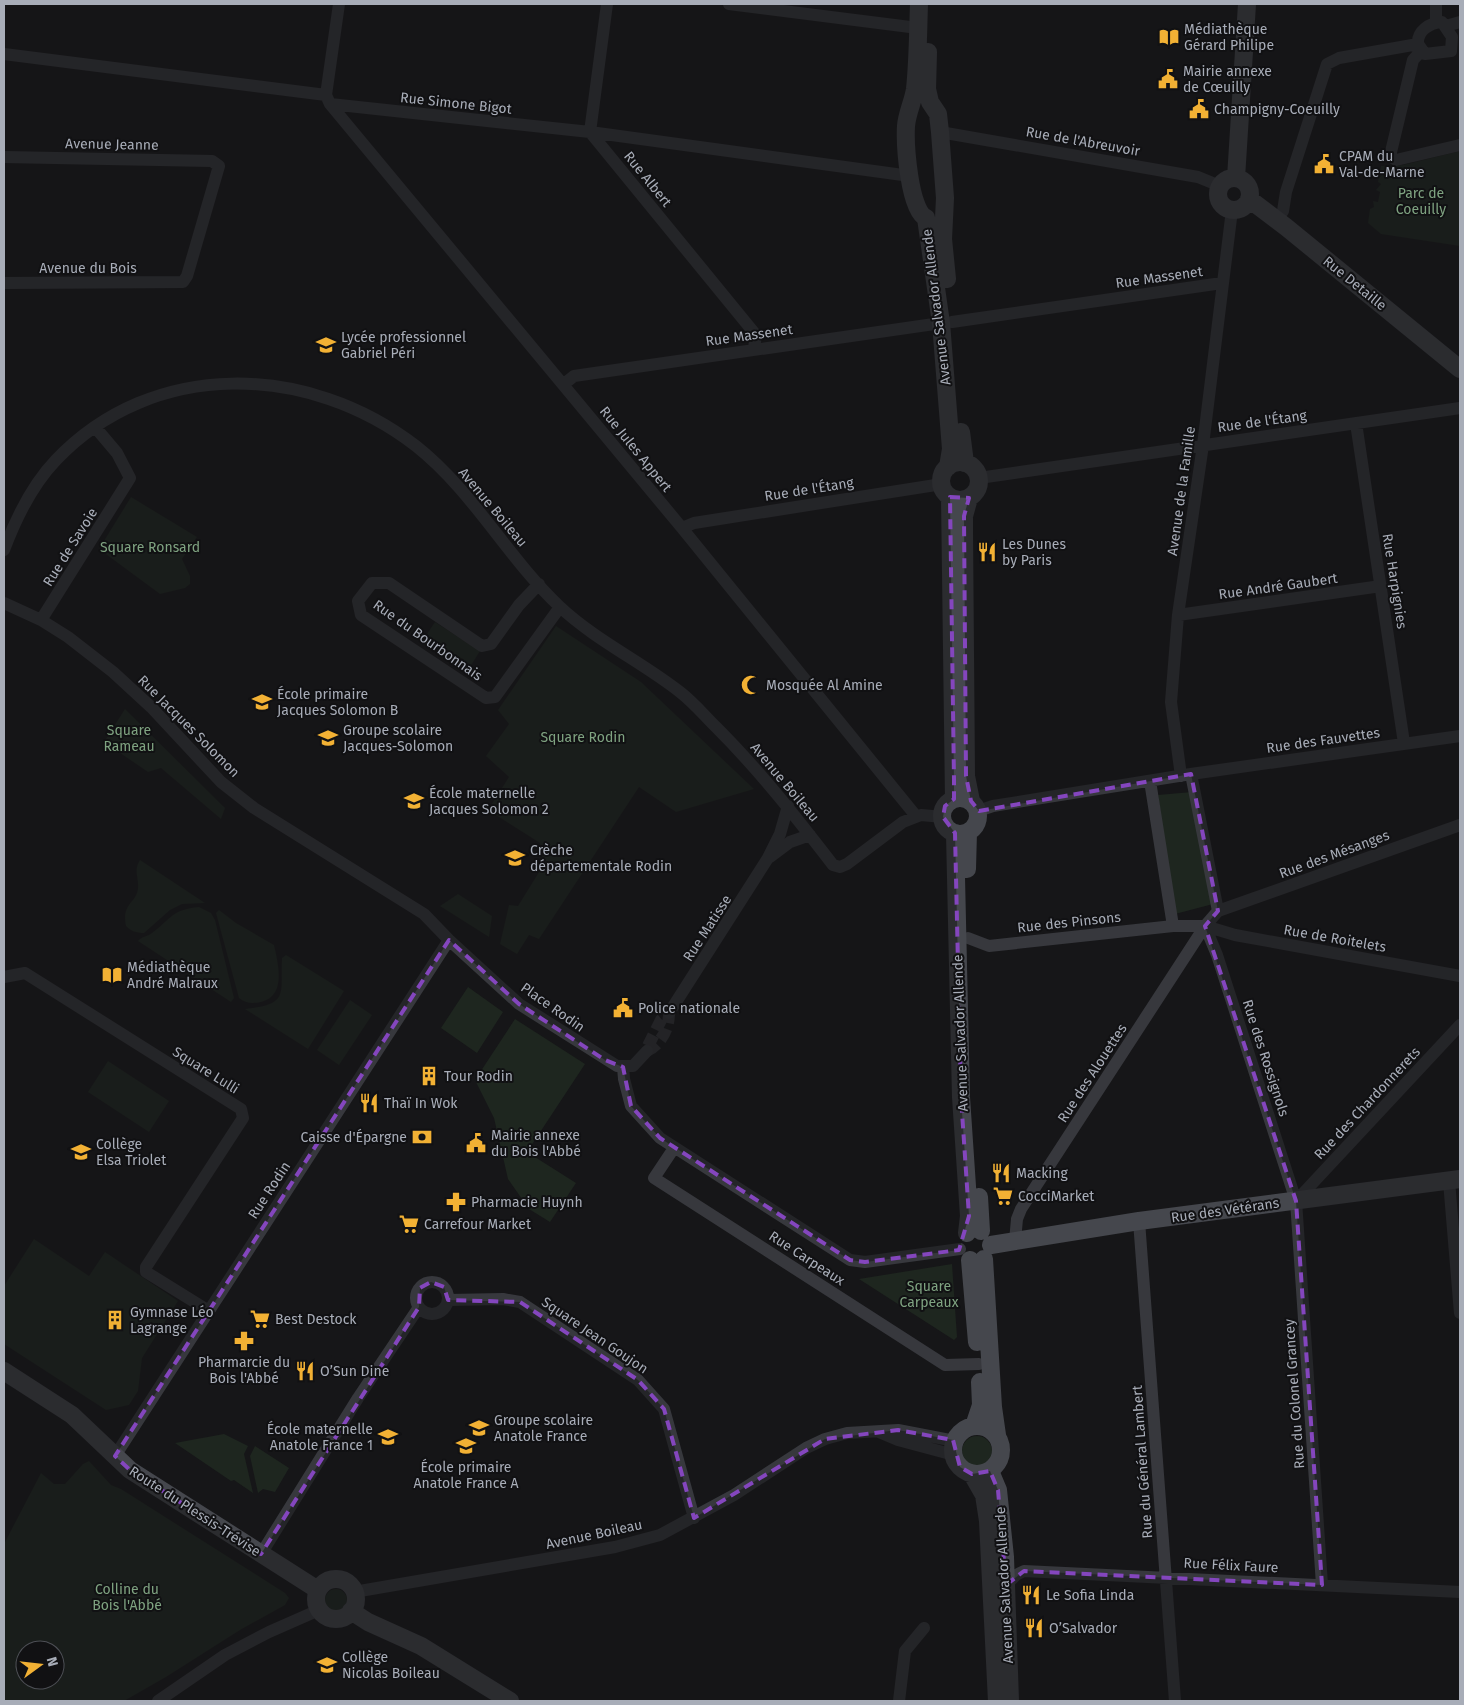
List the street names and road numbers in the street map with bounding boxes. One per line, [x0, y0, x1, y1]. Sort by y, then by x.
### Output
street label: Rue Simone Bigot [399, 89, 513, 118]
street label: Rue de l'Abreuvoir [1024, 123, 1142, 160]
street label: Avenue Jeanne [65, 135, 159, 154]
street label: Rue Albert [620, 148, 676, 211]
street label: Avenue Salvador Allende [918, 228, 955, 386]
street label: Rue Detaille [1319, 253, 1390, 314]
street label: Avenue du Bois [39, 260, 137, 277]
street label: Rue Massenet [1114, 263, 1205, 292]
street label: Rue Massenet [704, 321, 795, 350]
street label: Rue Jules Appert [596, 403, 676, 496]
street label: Rue de l'Étang [1216, 406, 1309, 436]
street label: Avenue de la Famille [1164, 425, 1199, 557]
street label: Avenue Boileau [455, 464, 531, 550]
street label: Rue de l'Étang [763, 473, 856, 505]
street label: Rue de Savoie [40, 505, 101, 590]
street label: Rue Harpignies [1379, 532, 1411, 630]
street label: Rue André Gaubert [1218, 570, 1340, 603]
street label: Rue du Bourbonnais [370, 596, 486, 685]
street label: Rue Jacques Solomon [134, 672, 243, 781]
street label: Rue des Fauvettes [1265, 724, 1381, 757]
street label: Avenue Boileau [747, 739, 823, 825]
street label: Rue des Mésanges [1277, 826, 1392, 882]
street label: Rue Matisse [680, 892, 735, 965]
street label: Rue des Pinsons [1016, 909, 1122, 936]
street label: Rue de Roitelets [1282, 921, 1388, 956]
street label: Avenue Salvador Allende [949, 954, 972, 1112]
street label: Place Rodin [517, 979, 588, 1036]
street label: Rue des Rossignols [1239, 998, 1293, 1119]
street label: Rue des Alouettes [1054, 1020, 1131, 1126]
street label: Square Lulli [169, 1043, 242, 1098]
street label: Rue des Chardonnerets [1311, 1043, 1424, 1163]
street label: Rue Rodin [245, 1158, 294, 1222]
street label: Rue des Vétérans [1170, 1194, 1281, 1226]
street label: Rue Carpeaux [766, 1228, 848, 1289]
street label: Square Jean Goujon [538, 1293, 651, 1377]
street label: Rue du Colonel Grancey [1281, 1318, 1308, 1469]
street label: Rue du Général Lambert [1129, 1384, 1156, 1539]
street label: Route du Plessis-Trévise [126, 1463, 264, 1560]
street label: Avenue Salvador Allende [992, 1506, 1017, 1664]
street label: Avenue Boileau [544, 1516, 644, 1553]
street label: Rue Félix Faure [1183, 1555, 1279, 1576]

